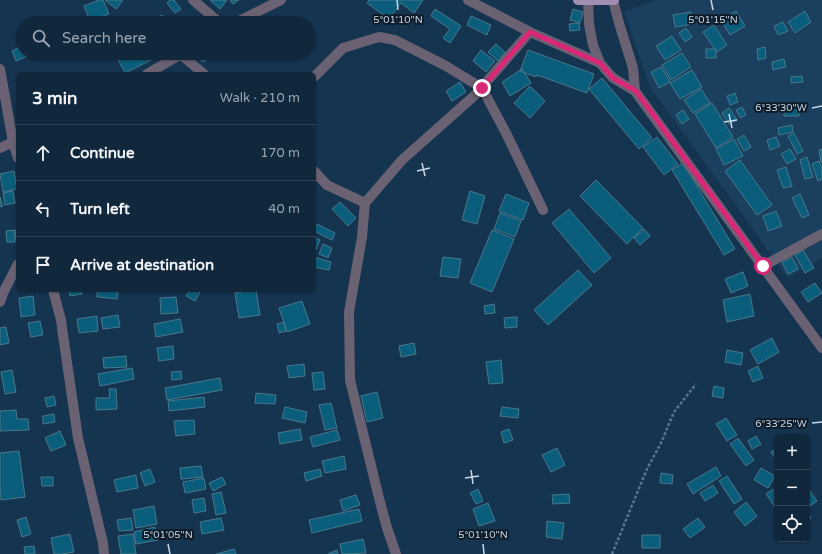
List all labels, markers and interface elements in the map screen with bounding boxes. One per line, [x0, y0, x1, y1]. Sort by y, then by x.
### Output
text: 5°01'10"N [373, 14, 423, 26]
text: 5°01'15"N [688, 14, 738, 26]
search box [16, 16, 316, 60]
icon: search [30, 27, 52, 49]
text: Search here [62, 29, 146, 47]
route end [473, 79, 491, 97]
text: 3 min [32, 88, 77, 109]
text: Walk · 210 m [220, 90, 300, 106]
text: 6°33'30"W [755, 102, 807, 114]
icon: ahead [32, 142, 54, 164]
text: Continue [70, 144, 134, 162]
text: 170 m [260, 145, 300, 161]
icon: left [32, 198, 54, 220]
text: Turn left [70, 200, 130, 218]
text: 40 m [268, 201, 300, 217]
icon: arrive [32, 254, 54, 276]
text: Arrive at destination [70, 256, 214, 274]
route start [754, 257, 772, 275]
text: 6°33'25"W [755, 418, 807, 430]
map controls [774, 434, 810, 542]
button: + [774, 434, 810, 470]
button: − [774, 470, 810, 506]
button: locate [774, 506, 810, 542]
text: 5°01'05"N [143, 529, 193, 541]
text: 5°01'10"N [458, 529, 508, 541]

